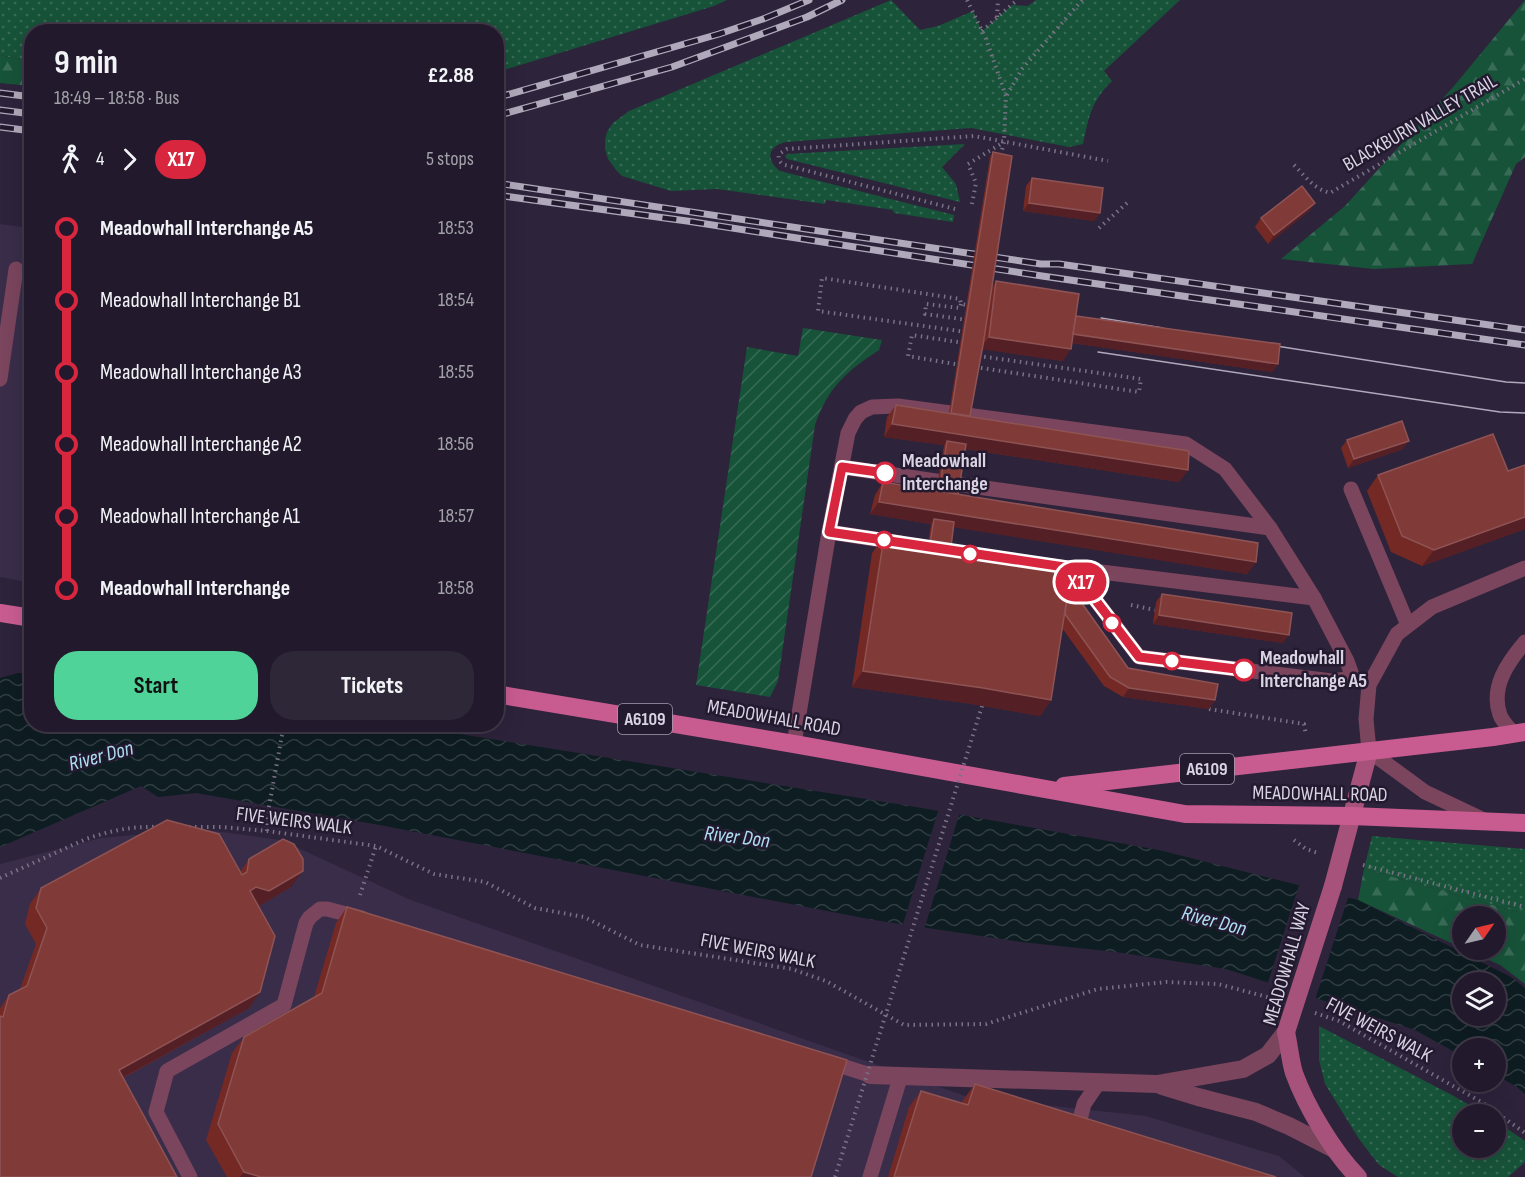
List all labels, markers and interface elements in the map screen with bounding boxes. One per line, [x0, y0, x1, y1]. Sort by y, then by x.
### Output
text: 9 min [54, 43, 118, 83]
text: £2.88 [427, 62, 474, 89]
street label: BLACKBURN VALLEY TRAIL [1339, 69, 1502, 177]
text: 18:49 – 18:58 · Bus [54, 86, 179, 110]
icon: walk [54, 143, 87, 176]
icon: forward [113, 143, 146, 176]
text: 4 [96, 147, 104, 171]
text: X17 [167, 147, 194, 172]
text: 5 stops [426, 147, 474, 171]
text: Meadowhall Interchange A5 [100, 215, 313, 242]
text: 18:53 [438, 216, 474, 240]
text: Meadowhall Interchange B1 [100, 287, 301, 314]
text: 18:54 [438, 288, 474, 312]
text: Meadowhall Interchange A3 [100, 359, 302, 386]
text: 18:55 [438, 360, 474, 384]
text: Meadowhall Interchange A2 [100, 431, 302, 458]
text: 18:56 [438, 432, 474, 456]
place label: Meadowhall Interchange [902, 449, 988, 496]
marker: Meadowhall Interchange [874, 462, 896, 484]
text: Meadowhall Interchange A1 [100, 503, 300, 530]
text: 18:57 [439, 504, 474, 528]
unlabelled marker [875, 531, 893, 549]
unlabelled marker [961, 545, 979, 563]
line badge: X17 [1046, 562, 1116, 602]
text: X17 [1067, 570, 1095, 595]
text: Meadowhall Interchange [100, 575, 290, 602]
text: 18:58 [438, 576, 474, 600]
unlabelled marker [1103, 614, 1121, 632]
place label: Meadowhall Interchange A5 [1260, 646, 1367, 693]
button: Start [54, 651, 258, 720]
button: Tickets [270, 651, 474, 720]
unlabelled marker [1163, 652, 1181, 670]
marker: Meadowhall Interchange A5 [1233, 659, 1255, 681]
street label: MEADOWHALL ROAD [705, 694, 843, 742]
road number: A6109 [618, 704, 672, 734]
water label: River Don [66, 735, 136, 777]
road number: A6109 [1180, 754, 1234, 784]
street label: MEADOWHALL ROAD [1252, 781, 1388, 807]
street label: FIVE WEIRS WALK [235, 802, 353, 840]
water label: River Don [703, 821, 771, 853]
street label: MEADOWHALL WAY [1258, 899, 1316, 1028]
water label: River Don [1179, 900, 1249, 942]
north arrow [1452, 906, 1506, 960]
map controls [1452, 906, 1506, 1158]
street label: FIVE WEIRS WALK [699, 928, 817, 974]
button: layers [1452, 972, 1506, 1026]
street label: FIVE WEIRS WALK [1322, 992, 1436, 1068]
button: + [1452, 1038, 1506, 1092]
button: − [1452, 1104, 1506, 1158]

